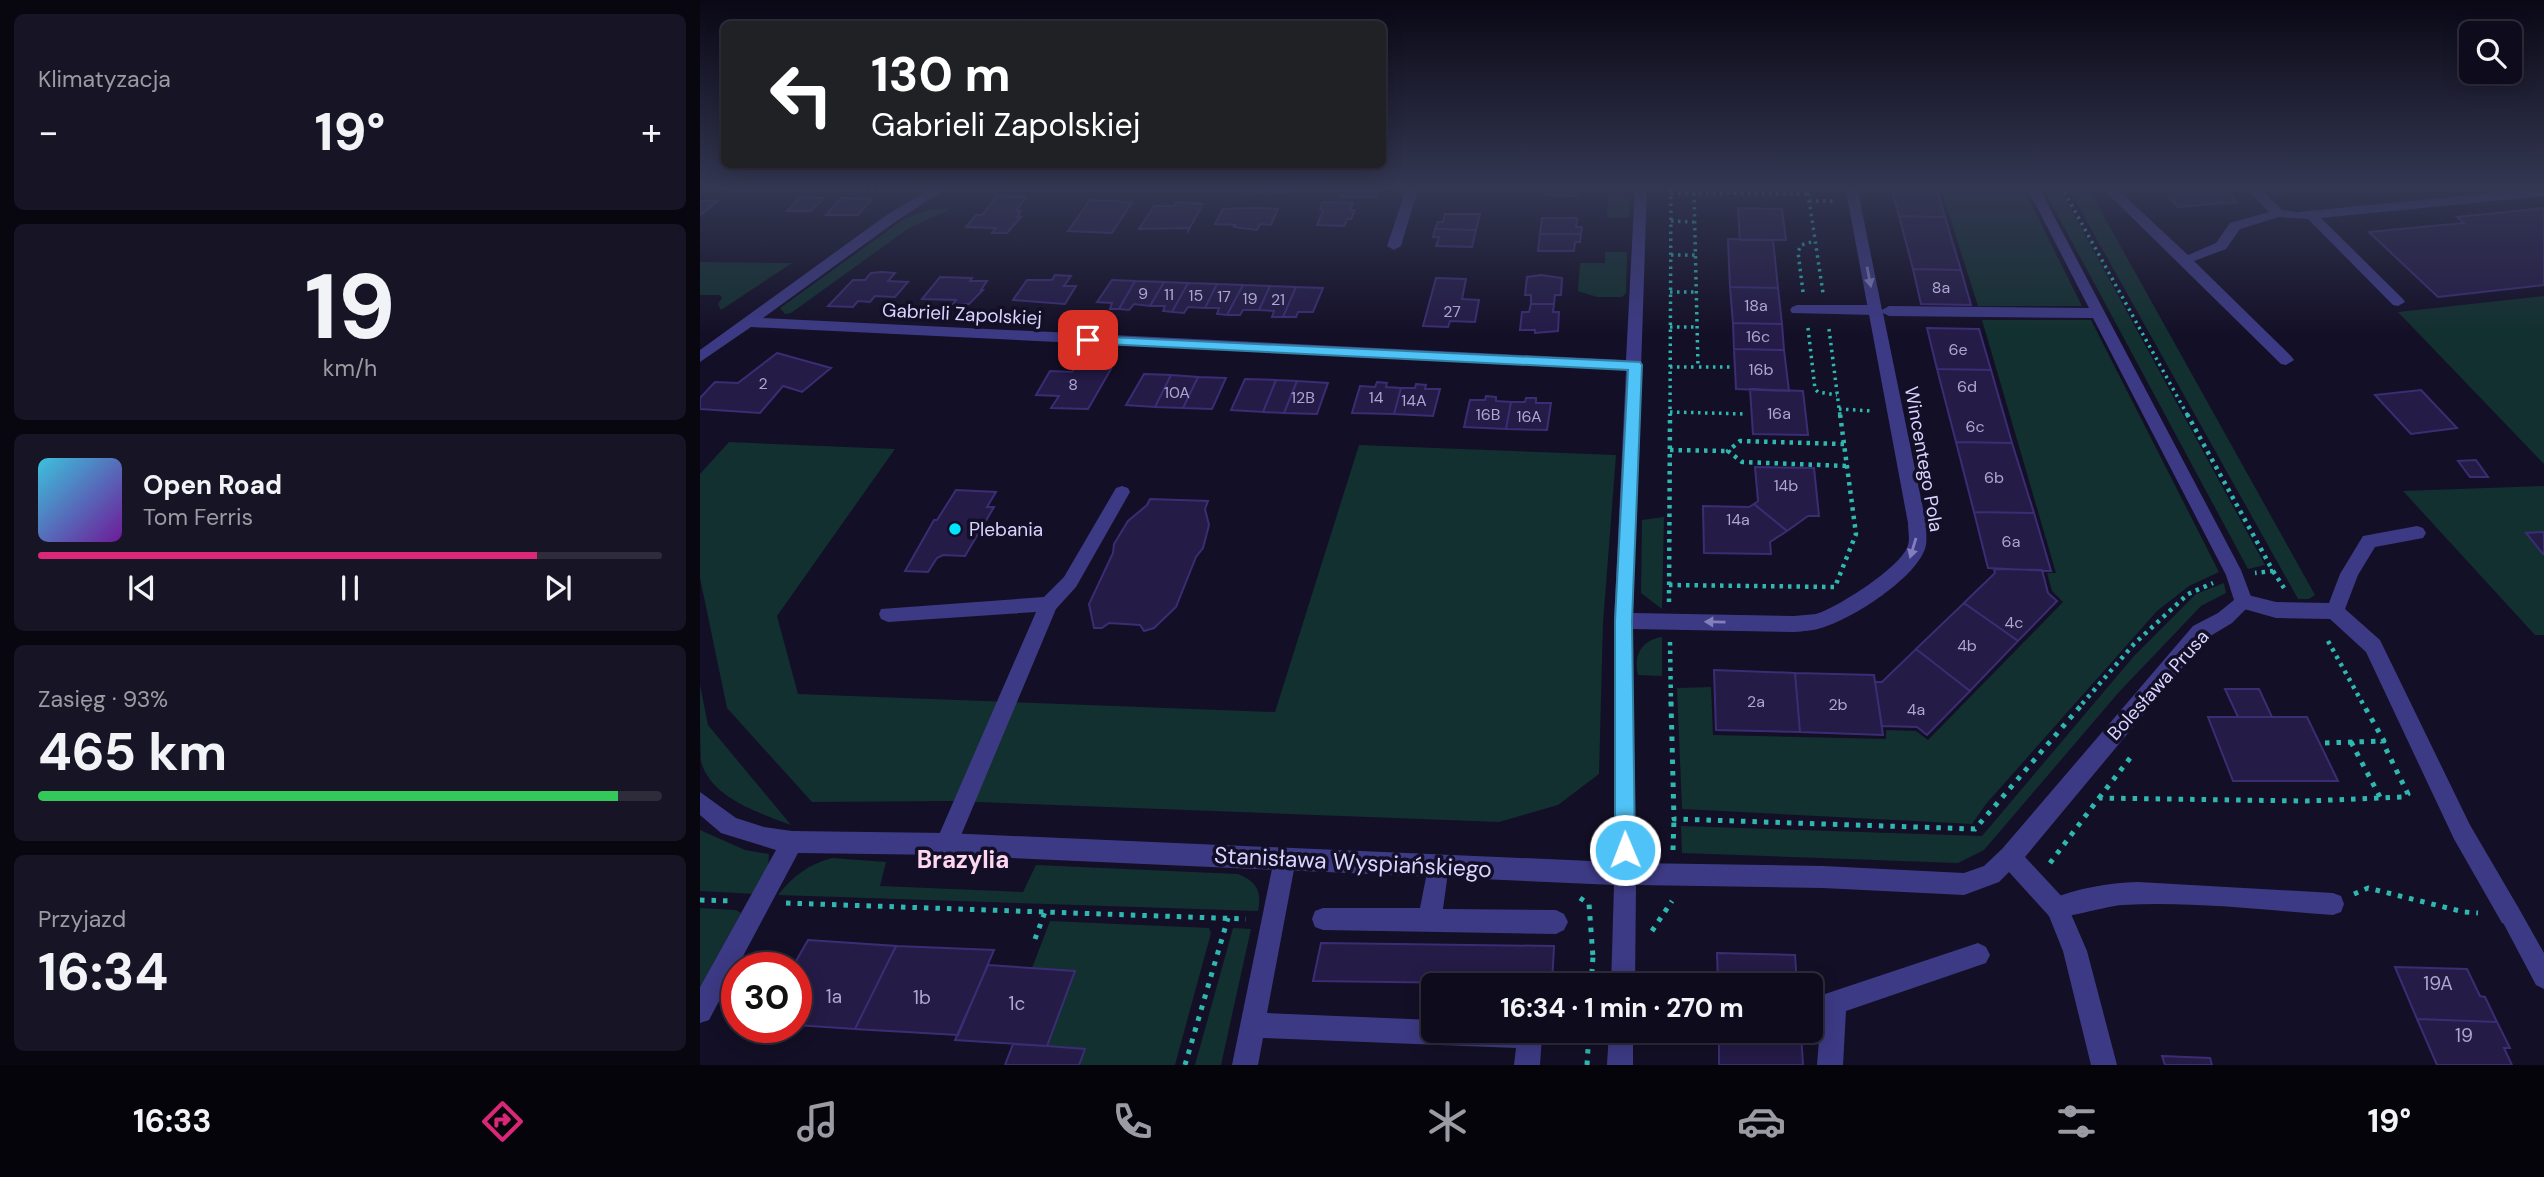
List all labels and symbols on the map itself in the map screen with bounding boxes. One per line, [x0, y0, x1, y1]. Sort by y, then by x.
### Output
one-way arrow [1863, 266, 1874, 288]
house number: 8a [1932, 277, 1950, 298]
house number: 9 [1138, 283, 1148, 304]
house number: 11 [1164, 284, 1174, 305]
house number: 15 [1189, 285, 1203, 306]
house number: 17 [1217, 286, 1231, 307]
house number: 19 [1242, 288, 1258, 309]
house number: 21 [1271, 289, 1285, 310]
house number: 18a [1744, 295, 1768, 316]
street label: Gabrieli Zapolskiej [881, 297, 1043, 331]
house number: 27 [1443, 301, 1461, 322]
pin [1058, 310, 1118, 370]
house number: 16c [1746, 326, 1770, 347]
house number: 6e [1948, 339, 1968, 360]
house number: 16b [1748, 359, 1774, 380]
house number: 2 [758, 373, 768, 394]
house number: 8 [1068, 374, 1078, 395]
house number: 6d [1957, 376, 1977, 397]
house number: 10A [1164, 382, 1190, 403]
street label: Wincentego Pola [1899, 384, 1949, 534]
house number: 12B [1291, 387, 1315, 408]
house number: 14 [1369, 387, 1384, 408]
house number: 14A [1401, 390, 1427, 411]
house number: 16a [1767, 403, 1791, 424]
house number: 16B [1476, 404, 1500, 425]
house number: 16A [1516, 406, 1542, 427]
house number: 6c [1965, 416, 1985, 437]
house number: 6b [1984, 467, 2004, 488]
house number: 14b [1774, 475, 1798, 496]
house number: 14a [1726, 509, 1750, 530]
place label: Plebania [969, 517, 1043, 542]
marker: Plebania [947, 521, 963, 537]
house number: 6a [2002, 531, 2020, 552]
one-way arrow [1908, 538, 1918, 559]
house number: 4c [2005, 612, 2023, 633]
one-way arrow [1703, 617, 1725, 628]
street label: Bolesława Prusa [2102, 624, 2214, 746]
house number: 4b [1957, 635, 1977, 656]
house number: 2a [1747, 691, 1765, 712]
house number: 2b [1828, 694, 1848, 715]
house number: 4a [1907, 699, 1925, 720]
position arrow [1588, 813, 1662, 887]
street label: Stanisława Wyspiańskiego [1213, 840, 1493, 884]
district label: Brazylia [917, 844, 1009, 875]
speed limit sign: 30 [721, 952, 812, 1043]
house number: 19A [2423, 971, 2453, 996]
house number: 1a [826, 984, 842, 1009]
house number: 1b [913, 985, 931, 1010]
house number: 1c [1009, 991, 1025, 1016]
house number: 19 [2455, 1023, 2473, 1048]

